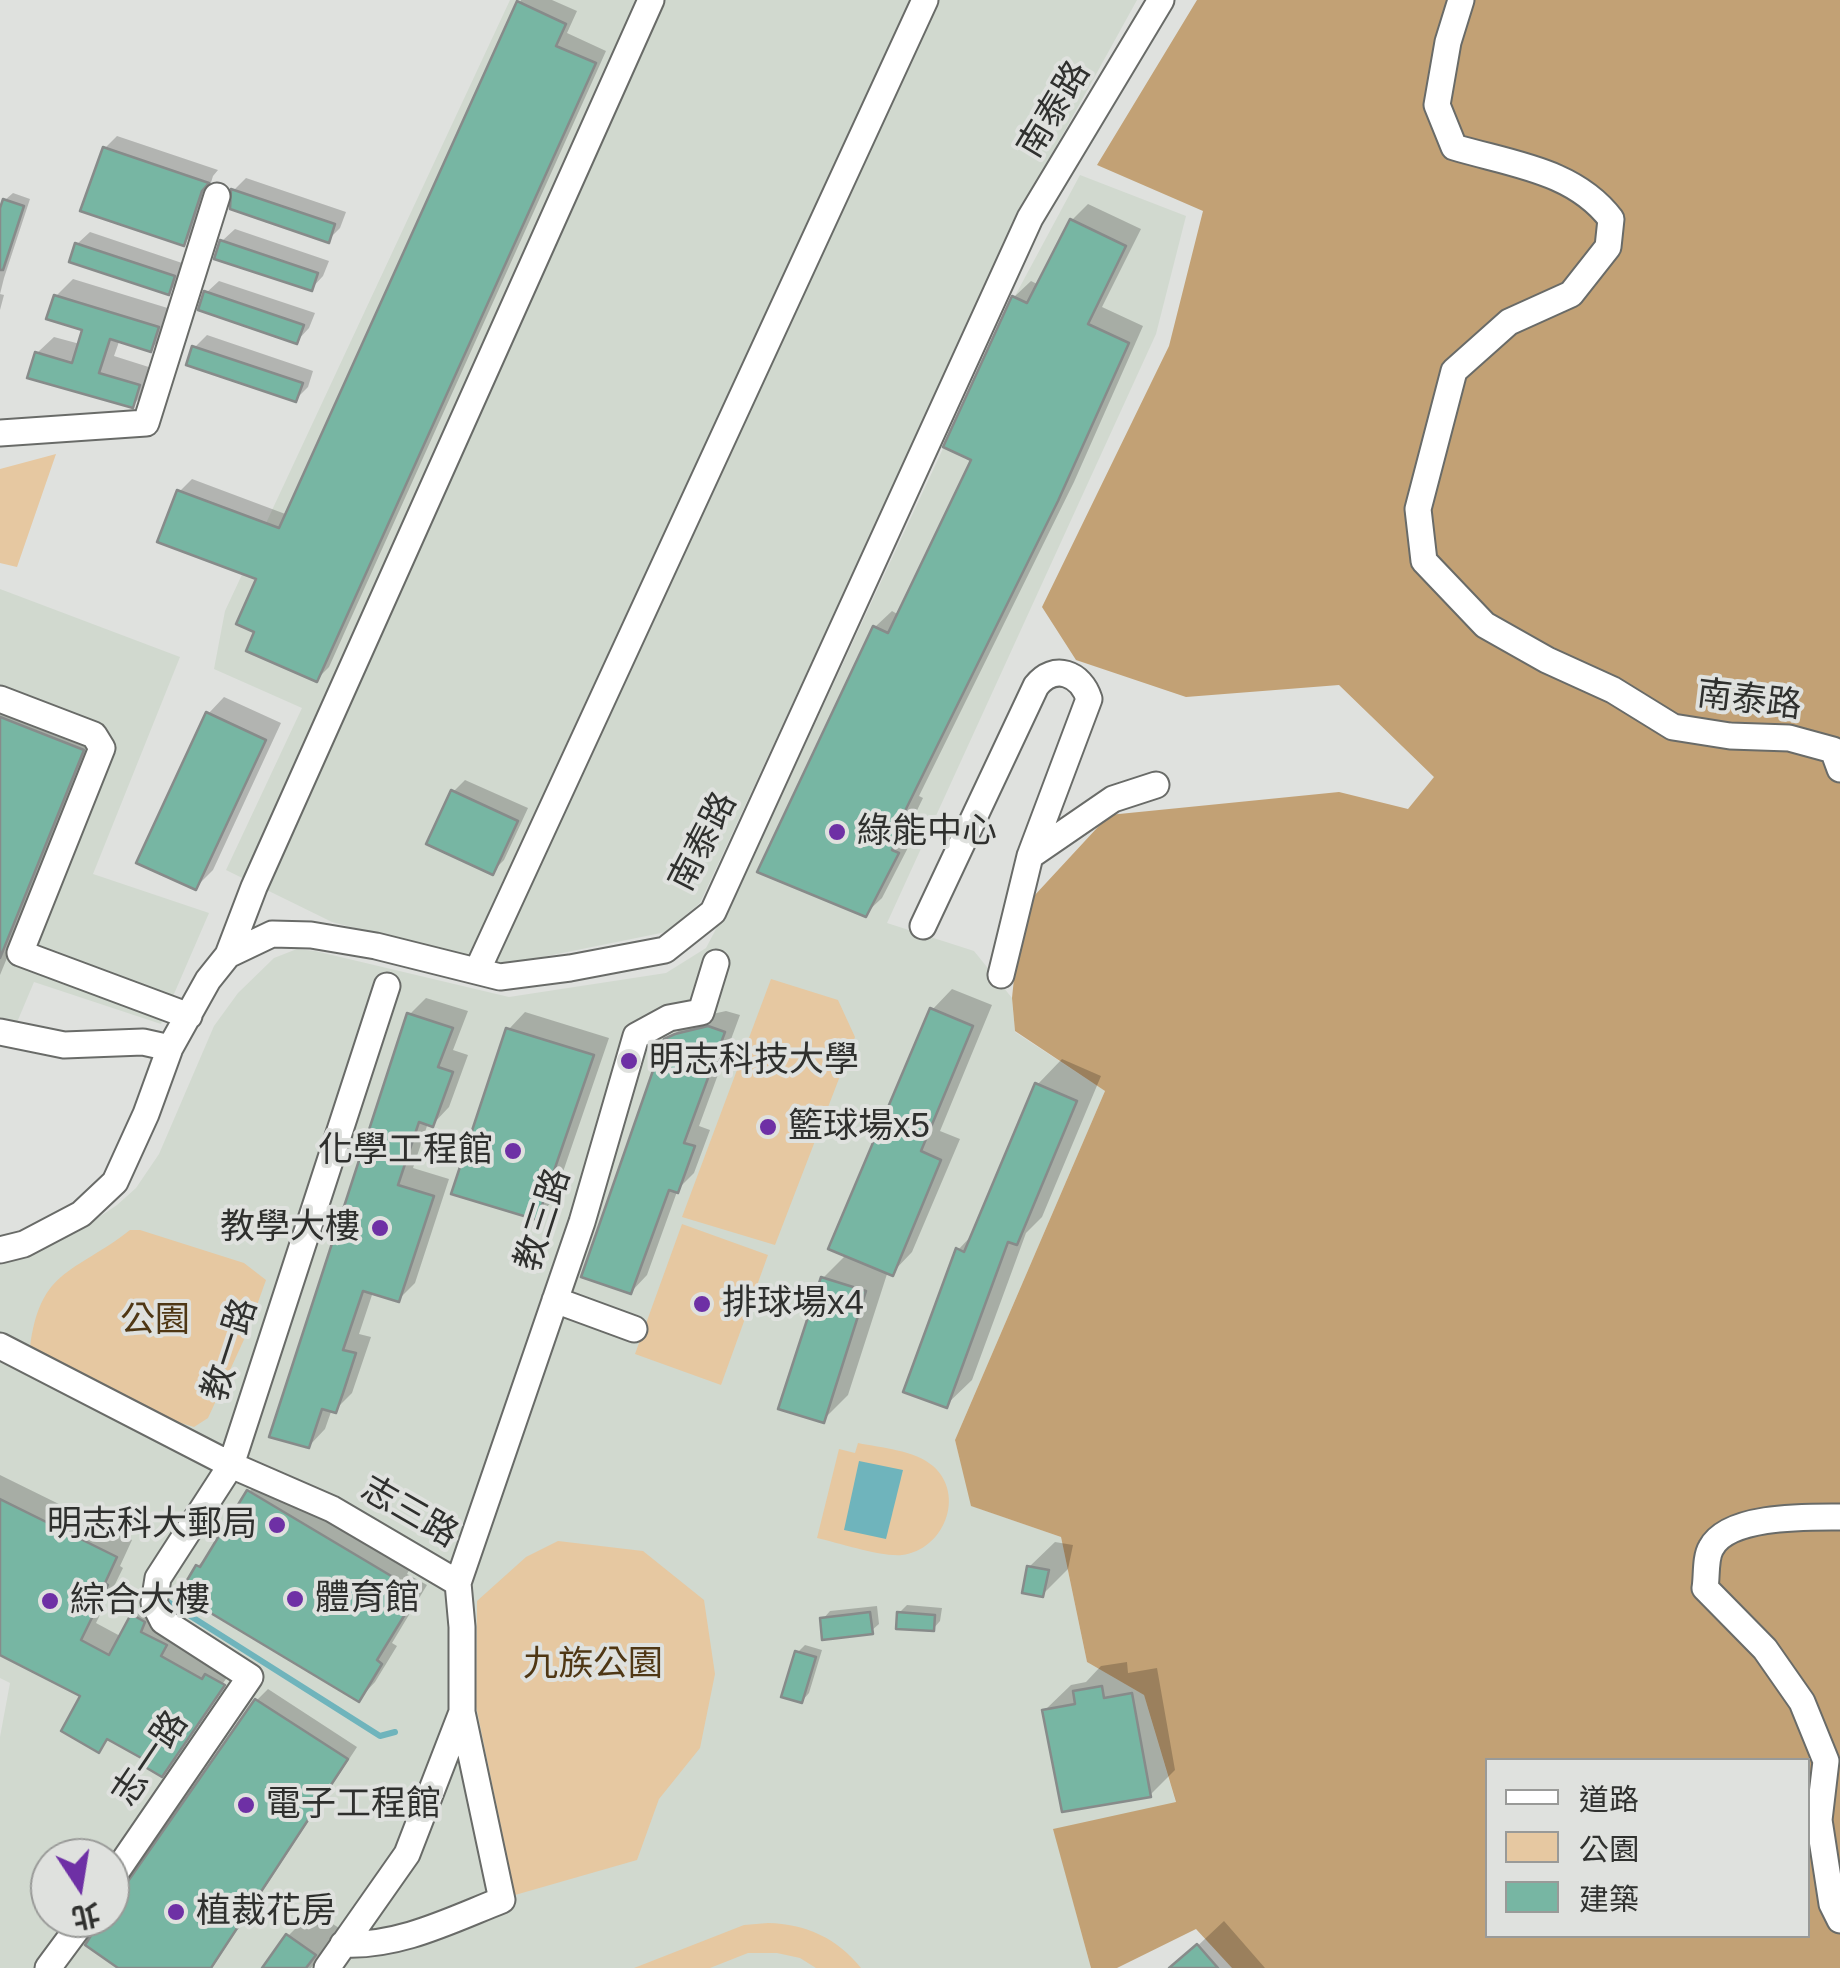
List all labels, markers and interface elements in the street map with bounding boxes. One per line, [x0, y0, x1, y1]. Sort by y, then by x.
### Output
street label: 南泰路 [1010, 54, 1100, 166]
street label: 南泰路 [1694, 674, 1804, 728]
street label: 南泰路 [661, 786, 747, 898]
place label: 綠能中心 [857, 811, 997, 853]
marker: 綠能中心 [826, 821, 848, 843]
place label: 明志科技大學 [649, 1040, 859, 1082]
marker: 明志科技大學 [618, 1050, 640, 1072]
place label: 籃球場x5 [788, 1106, 930, 1148]
marker: 籃球場x5 [757, 1116, 779, 1138]
place label: 化學工程館 [318, 1130, 493, 1172]
marker: 化學工程館 [502, 1140, 524, 1162]
street label: 教三路 [508, 1164, 580, 1276]
place label: 教學大樓 [220, 1207, 360, 1249]
marker: 教學大樓 [369, 1217, 391, 1239]
place label: 排球場x4 [722, 1283, 864, 1325]
marker: 排球場x4 [691, 1293, 713, 1315]
street label: 教一路 [195, 1294, 267, 1406]
park label: 公園 [120, 1300, 190, 1342]
street label: 志三路 [353, 1469, 465, 1557]
place label: 明志科大郵局 [47, 1504, 257, 1546]
marker: 明志科大郵局 [266, 1514, 288, 1536]
place label: 體育館 [315, 1578, 420, 1620]
place label: 綜合大樓 [70, 1580, 210, 1622]
marker: 體育館 [284, 1588, 306, 1610]
marker: 綜合大樓 [39, 1590, 61, 1612]
park label: 九族公園 [523, 1644, 663, 1686]
street label: 志一路 [104, 1704, 198, 1814]
legend [1485, 1758, 1810, 1938]
text: 道路 [1579, 1783, 1639, 1816]
place label: 電子工程館 [266, 1784, 441, 1826]
marker: 電子工程館 [235, 1794, 257, 1816]
text: 公園 [1579, 1833, 1639, 1866]
north arrow [30, 1838, 130, 1938]
text: 建築 [1579, 1883, 1639, 1916]
place label: 植裁花房 [196, 1891, 336, 1933]
text: 北 [69, 1898, 103, 1934]
marker: 植裁花房 [165, 1901, 187, 1923]

